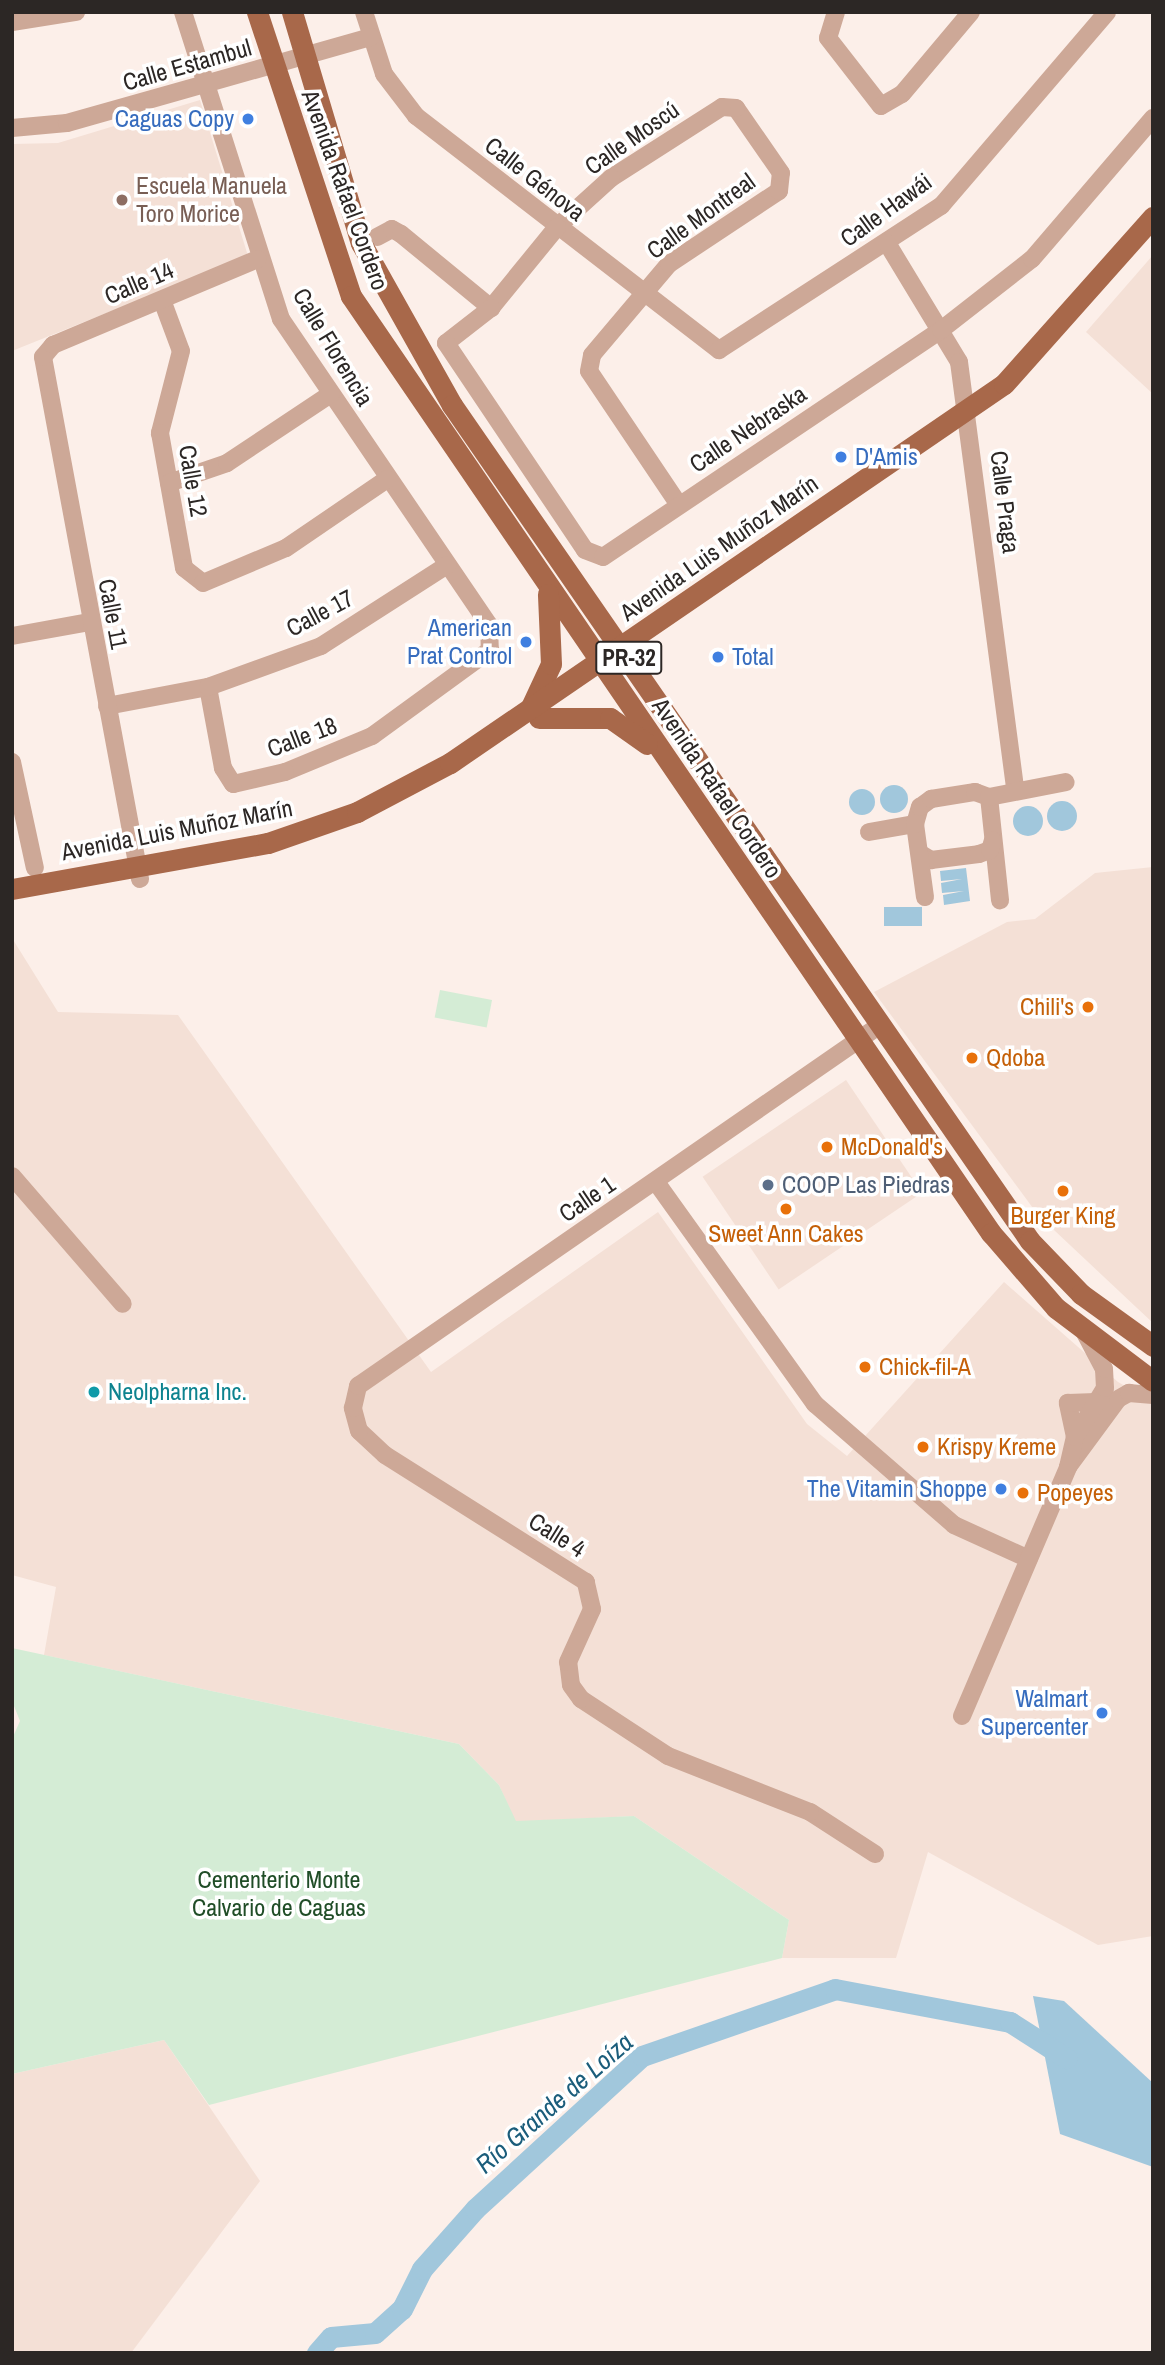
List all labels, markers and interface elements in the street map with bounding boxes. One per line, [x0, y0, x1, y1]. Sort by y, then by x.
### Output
street label: Calle Estambul [119, 33, 255, 97]
street label: Avenida Rafael Cordero [295, 86, 395, 294]
street label: Calle Moscú [579, 95, 685, 181]
place label: Caguas Copy [115, 105, 234, 133]
marker: Caguas Copy [240, 111, 256, 127]
street label: Calle Génova [479, 131, 591, 227]
street label: Calle Montreal [641, 167, 761, 265]
street label: Calle Hawái [835, 167, 937, 253]
place label: Escuela Manuela Toro Morice [136, 172, 287, 228]
marker: Escuela Manuela Toro Morice [114, 192, 130, 208]
street label: Calle 14 [100, 256, 178, 310]
street label: Calle Florencia [287, 283, 379, 411]
street label: Calle Nebraska [684, 379, 812, 479]
street label: Calle 12 [173, 443, 213, 519]
place label: D'Amis [855, 443, 918, 471]
marker: D'Amis [833, 449, 849, 465]
street label: Calle Praga [984, 449, 1026, 555]
street label: Avenida Luis Muñoz Marín [615, 469, 823, 627]
street label: Calle 11 [92, 577, 134, 651]
street label: Calle 17 [281, 583, 359, 643]
place label: American Prat Control [407, 614, 512, 670]
marker: American Prat Control [518, 634, 534, 650]
road number: PR-32 [594, 638, 664, 678]
place label: Total [732, 643, 774, 671]
marker: Total [710, 649, 726, 665]
street label: Avenida Rafael Cordero [646, 693, 788, 883]
street label: Calle 18 [263, 711, 341, 763]
street label: Avenida Luis Muñoz Marín [59, 793, 295, 867]
place label: Chili's [1020, 993, 1074, 1021]
marker: Chili's [1080, 999, 1096, 1015]
place label: Qdoba [986, 1044, 1045, 1072]
marker: Qdoba [964, 1050, 980, 1066]
place label: McDonald's [841, 1133, 943, 1161]
marker: McDonald's [819, 1139, 835, 1155]
street label: Calle 1 [554, 1170, 620, 1228]
place label: COOP Las Piedras [782, 1171, 950, 1199]
marker: COOP Las Piedras [760, 1177, 776, 1193]
marker: Burger King [1055, 1183, 1071, 1199]
marker: Sweet Ann Cakes [778, 1201, 794, 1217]
place label: Burger King [1010, 1202, 1116, 1230]
place label: Sweet Ann Cakes [708, 1220, 864, 1248]
place label: Chick-fil-A [879, 1353, 971, 1381]
marker: Chick-fil-A [857, 1359, 873, 1375]
place label: Neolpharna Inc. [108, 1378, 247, 1406]
marker: Neolpharna Inc. [86, 1384, 102, 1400]
place label: Krispy Kreme [937, 1433, 1056, 1461]
marker: Krispy Kreme [915, 1439, 931, 1455]
place label: The Vitamin Shoppe [807, 1475, 987, 1503]
place label: Popeyes [1037, 1479, 1114, 1507]
marker: The Vitamin Shoppe [993, 1481, 1009, 1497]
marker: Popeyes [1015, 1485, 1031, 1501]
street label: Calle 4 [523, 1507, 591, 1563]
place label: Walmart Supercenter [981, 1685, 1088, 1741]
marker: Walmart Supercenter [1094, 1705, 1110, 1721]
park label: Cementerio Monte Calvario de Caguas [192, 1866, 366, 1922]
water label: Río Grande de Loíza [469, 2026, 639, 2180]

